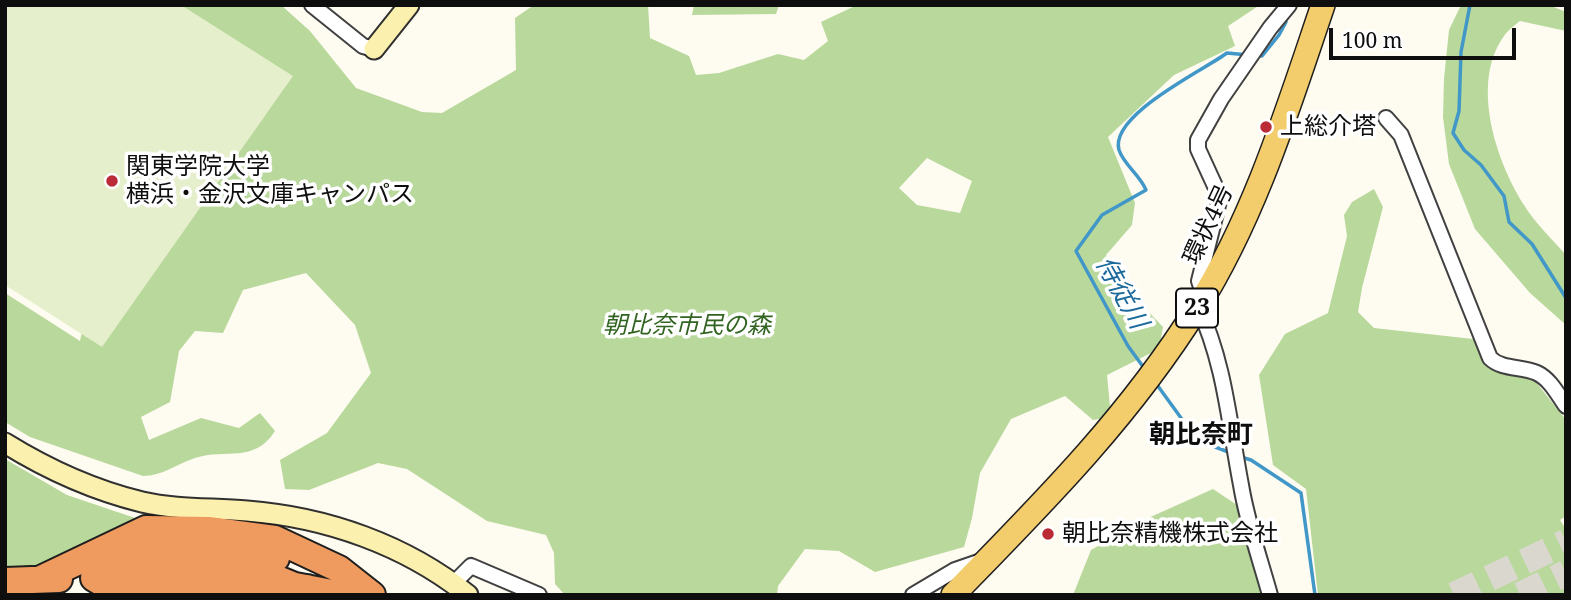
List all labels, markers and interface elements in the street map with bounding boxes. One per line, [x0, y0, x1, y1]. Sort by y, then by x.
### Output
scale bar [1333, 14, 1520, 58]
text: 100 m [1342, 26, 1403, 54]
place label: 上総介塔 [1280, 113, 1376, 141]
marker: 上総介塔 [1258, 119, 1274, 135]
place label: 関東学院大学 横浜・金沢文庫キャンパス [126, 153, 414, 209]
marker: 関東学院大学 横浜・金沢文庫キャンパス [104, 173, 120, 189]
street label: 環状4号 [1178, 180, 1240, 270]
water label: 侍従川 [1088, 251, 1154, 335]
road number: 23 [1176, 288, 1218, 328]
park label: 朝比奈市民の森 [603, 312, 771, 340]
district label: 朝比奈町 [1149, 420, 1253, 452]
place label: 朝比奈精機株式会社 [1062, 520, 1278, 548]
marker: 朝比奈精機株式会社 [1040, 526, 1056, 542]

